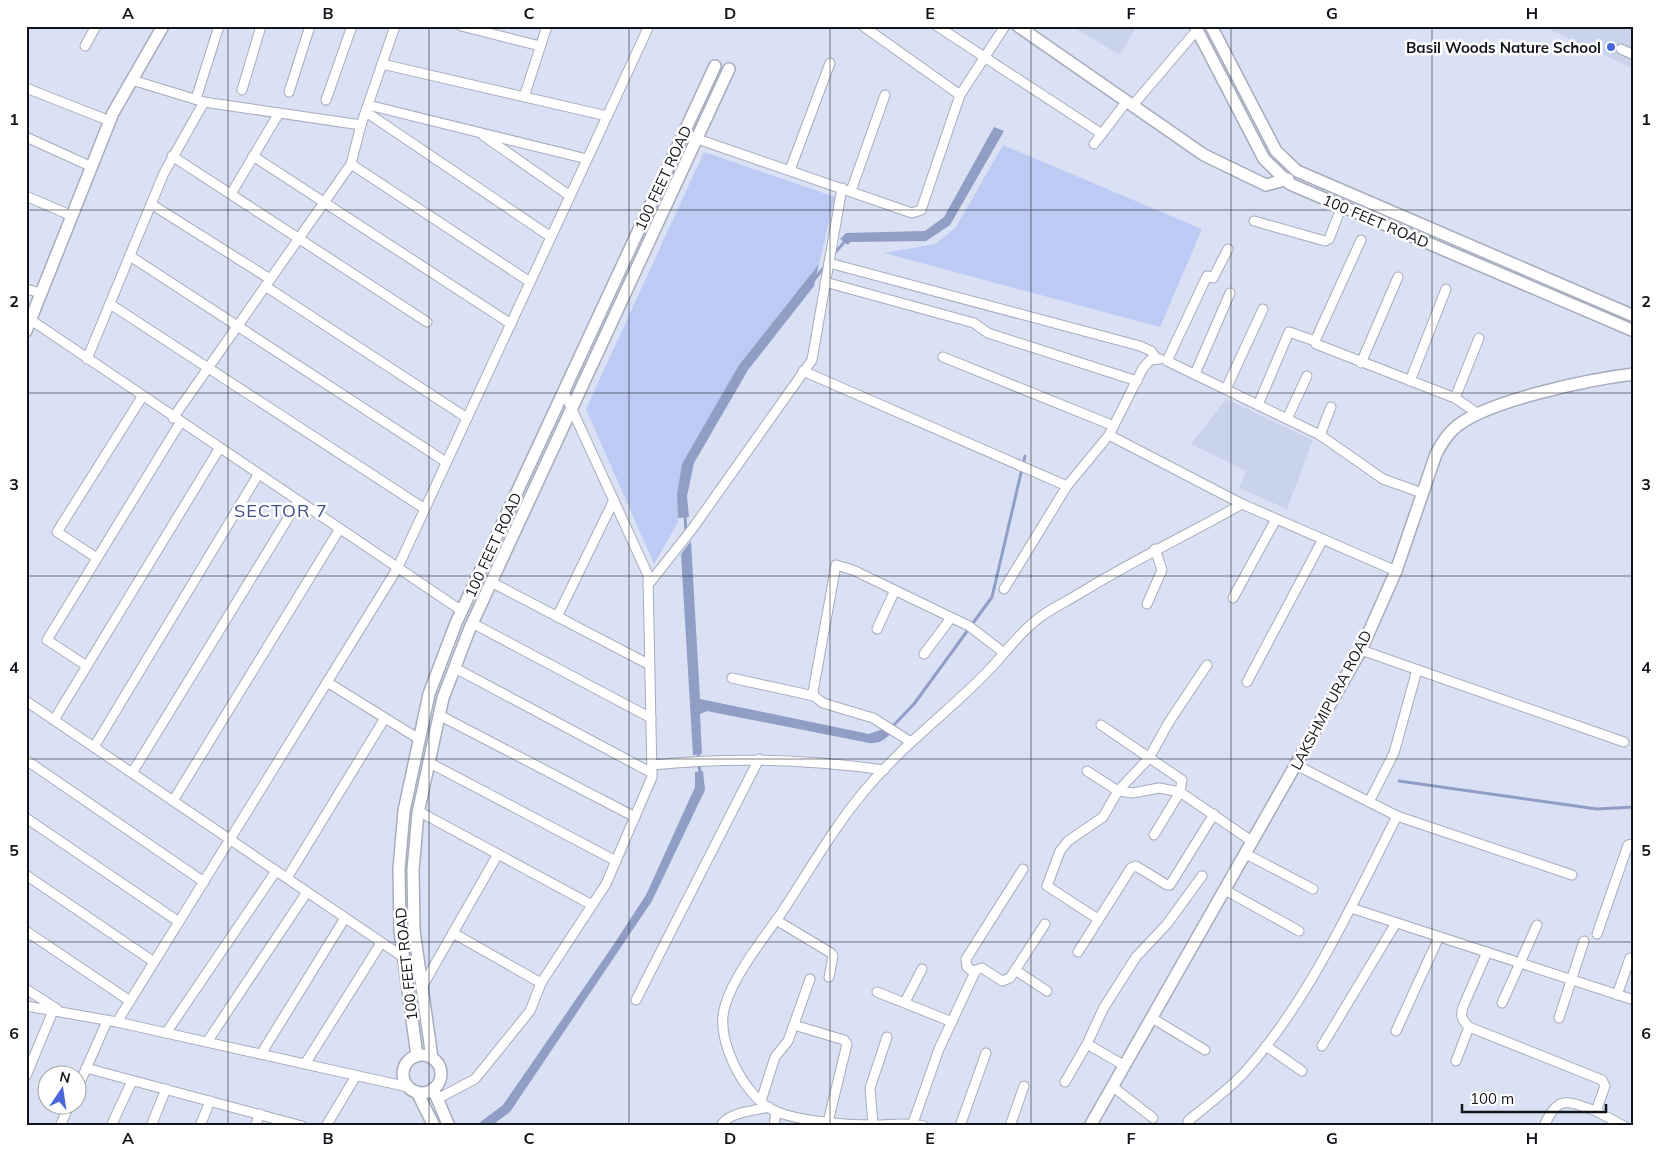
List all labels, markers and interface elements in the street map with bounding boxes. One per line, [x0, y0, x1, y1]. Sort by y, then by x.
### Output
text: A [122, 3, 134, 23]
text: B [322, 3, 334, 23]
text: C [524, 3, 535, 23]
text: D [724, 3, 736, 23]
text: E [925, 3, 935, 23]
text: F [1126, 3, 1136, 23]
text: G [1326, 3, 1338, 23]
text: H [1526, 3, 1538, 23]
place label: Basil Woods Nature School [1406, 38, 1601, 57]
marker: Basil Woods Nature School [1605, 41, 1617, 53]
text: 1 [9, 109, 19, 129]
text: 1 [1641, 109, 1651, 129]
street label: 100 FEET ROAD [630, 122, 696, 234]
street label: 100 FEET ROAD [1320, 190, 1432, 252]
text: 2 [9, 291, 19, 311]
text: 2 [1641, 291, 1651, 311]
text: 3 [9, 474, 19, 494]
text: 3 [1641, 474, 1651, 494]
street label: 100 FEET ROAD [460, 489, 526, 601]
district label: SECTOR 7 [234, 499, 328, 522]
street label: LAKSHMIPURA ROAD [1286, 627, 1376, 773]
text: 4 [9, 657, 19, 677]
text: 4 [1641, 657, 1651, 677]
text: 5 [9, 840, 19, 860]
text: 5 [1641, 840, 1651, 860]
street label: 100 FEET ROAD [391, 906, 421, 1022]
text: 6 [9, 1023, 19, 1043]
text: 6 [1641, 1023, 1651, 1043]
north arrow [38, 1064, 88, 1114]
text: N [58, 1067, 72, 1087]
scale bar [1462, 1082, 1606, 1114]
text: 100 m [1470, 1089, 1514, 1108]
text: A [122, 1128, 134, 1148]
text: B [322, 1128, 334, 1148]
text: C [524, 1128, 535, 1148]
text: D [724, 1128, 736, 1148]
text: E [925, 1128, 935, 1148]
text: F [1126, 1128, 1136, 1148]
text: G [1326, 1128, 1338, 1148]
text: H [1526, 1128, 1538, 1148]

